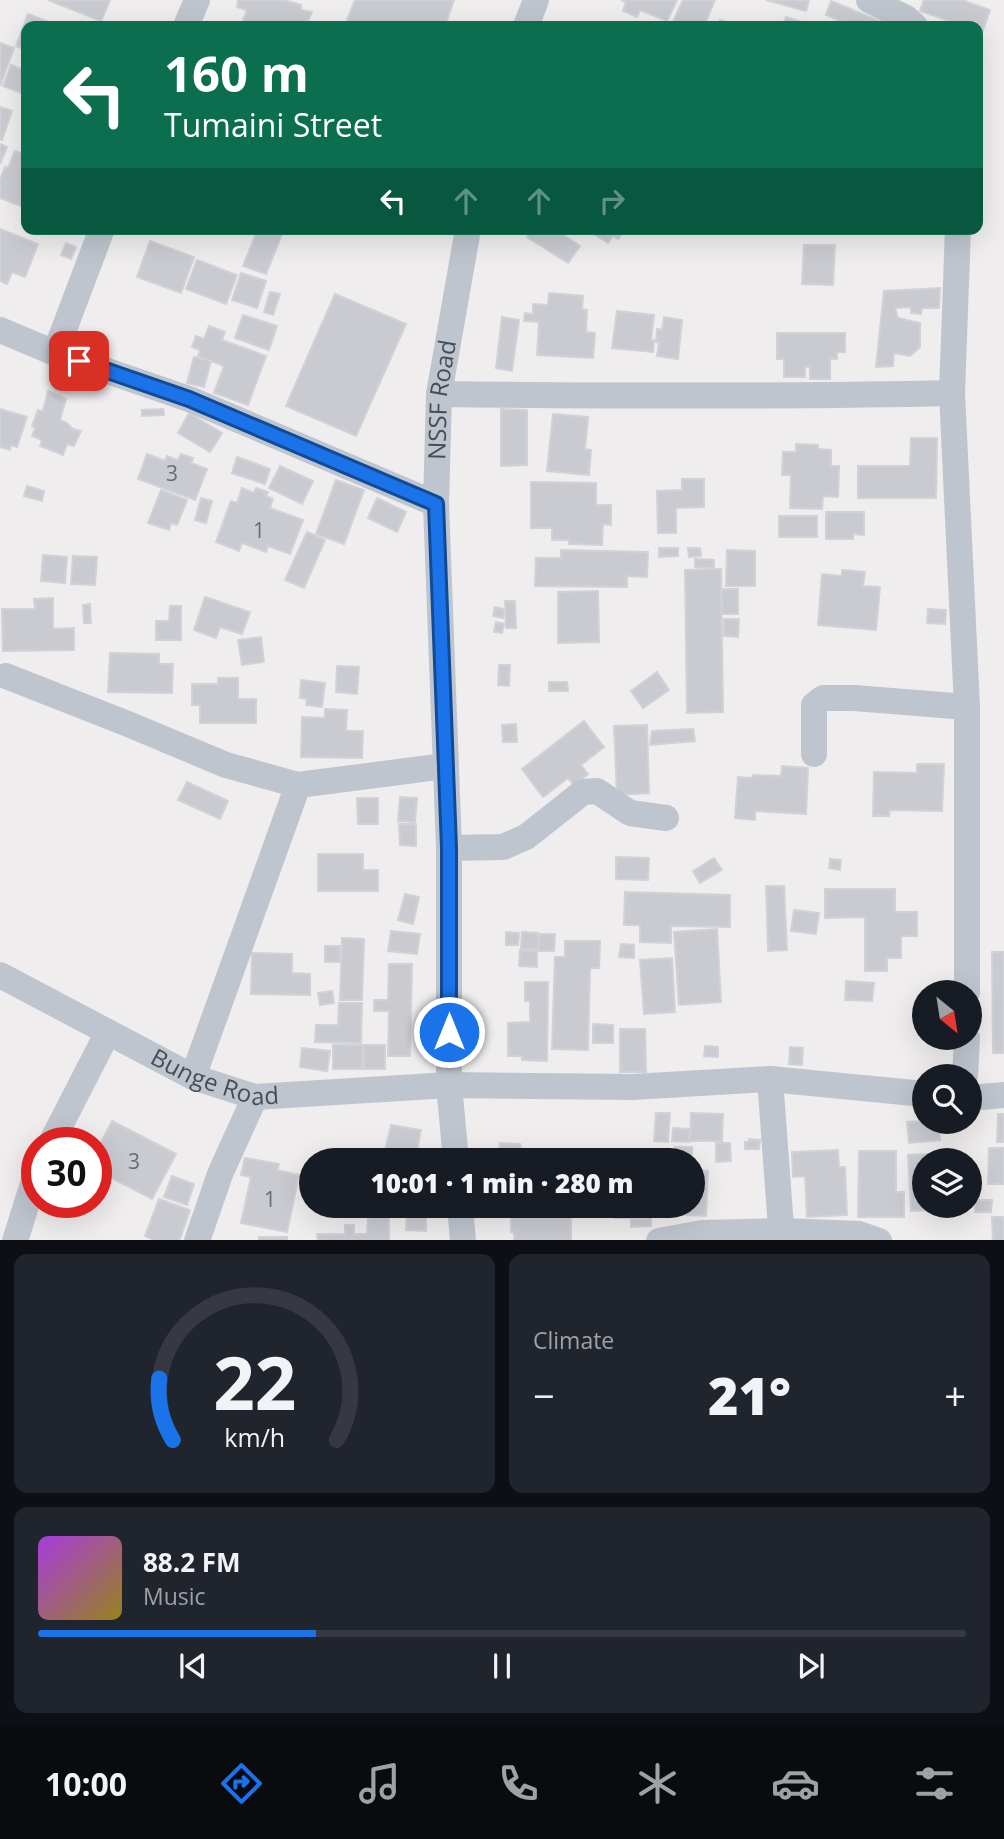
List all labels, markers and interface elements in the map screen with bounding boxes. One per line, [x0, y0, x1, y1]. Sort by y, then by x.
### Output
text: 160 m [164, 40, 309, 106]
icon: left [49, 49, 140, 140]
text: Tumaini Street [164, 103, 382, 146]
icon: left [374, 182, 412, 220]
icon: ahead [447, 182, 485, 220]
icon: ahead [520, 182, 558, 220]
icon: right [593, 182, 631, 220]
pin [49, 331, 109, 391]
street label: NSSF Road [419, 337, 463, 460]
icon: arrive [60, 342, 98, 380]
house number: 3 [166, 459, 178, 487]
house number: 1 [253, 516, 265, 544]
north arrow [912, 980, 982, 1050]
map controls [912, 980, 982, 1218]
position arrow [412, 995, 486, 1069]
street label: Bunge Road [146, 1040, 280, 1112]
button: search [912, 1064, 982, 1134]
speed limit sign: 30 [21, 1127, 112, 1218]
house number: 3 [128, 1147, 140, 1175]
button: layers [912, 1148, 982, 1218]
text: 10:01 · 1 min · 280 m [371, 1165, 633, 1201]
house number: 1 [264, 1185, 276, 1213]
text: Climate [533, 1324, 614, 1356]
text: 22 [213, 1332, 296, 1431]
text: 21° [708, 1359, 791, 1430]
text: − [533, 1369, 555, 1421]
text: + [944, 1369, 966, 1421]
text: km/h [224, 1419, 285, 1453]
text: 88.2 FM [143, 1544, 241, 1580]
text: Music [143, 1580, 206, 1612]
icon: previous [174, 1647, 212, 1685]
icon: pause [483, 1647, 521, 1685]
icon: next [792, 1647, 830, 1685]
icon: directions [217, 1759, 266, 1808]
icon: music [355, 1759, 404, 1808]
icon: phone [494, 1759, 543, 1808]
icon: climate [633, 1759, 682, 1808]
icon: car [771, 1759, 820, 1808]
icon: filters [910, 1759, 959, 1808]
text: 10:00 [45, 1762, 127, 1805]

